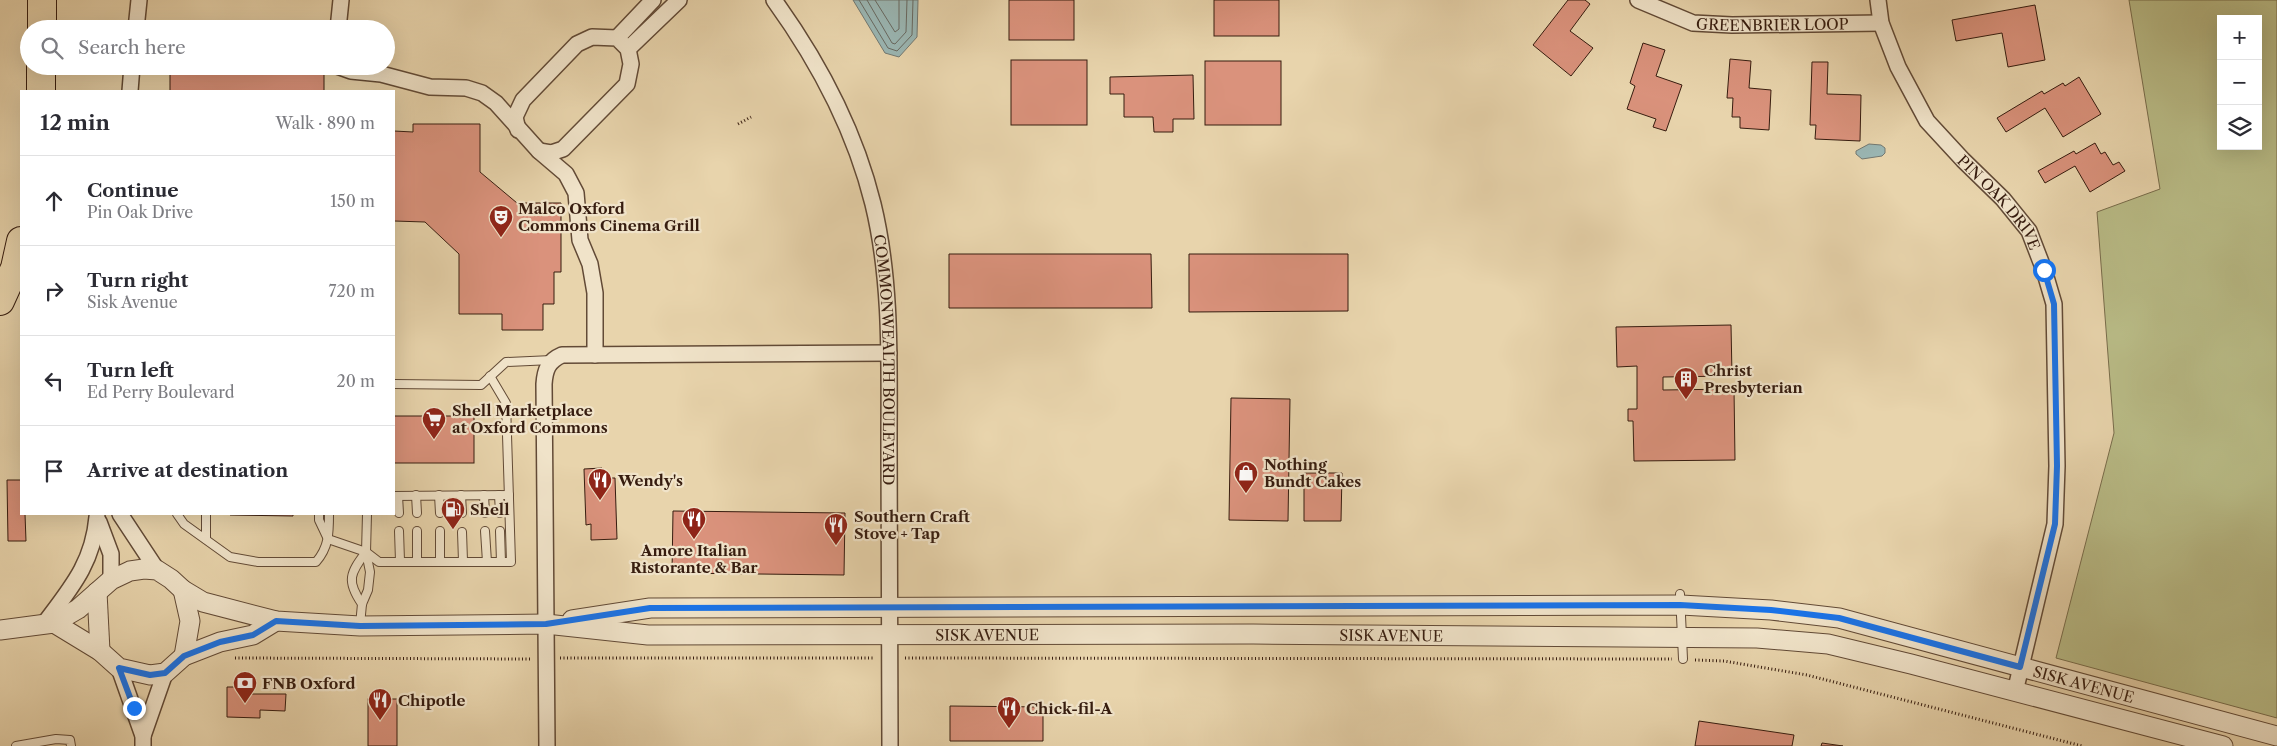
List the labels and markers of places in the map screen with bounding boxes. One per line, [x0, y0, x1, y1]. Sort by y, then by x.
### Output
place label: Malco Oxford Commons Cinema Grill [518, 199, 700, 235]
theatre icon: Malco Oxford Commons Cinema Grill [488, 204, 514, 238]
place label: Christ Presbyterian [1704, 361, 1803, 397]
building icon: Christ Presbyterian [1673, 366, 1699, 400]
place label: Shell Marketplace at Oxford Commons [452, 401, 608, 437]
supermarket icon: Shell Marketplace at Oxford Commons [421, 406, 447, 440]
place label: Nothing Bundt Cakes [1264, 455, 1361, 491]
shop icon: Nothing Bundt Cakes [1233, 460, 1259, 494]
restaurant icon: Wendy's [587, 467, 613, 501]
place label: Wendy's [617, 471, 683, 490]
fuel station icon: Shell [440, 496, 466, 530]
place label: Shell [470, 500, 509, 519]
restaurant icon: Amore Italian Ristorante & Bar [681, 506, 707, 540]
place label: Southern Craft Stove + Tap [854, 507, 971, 543]
restaurant icon: Southern Craft Stove + Tap [823, 512, 849, 546]
place label: Amore Italian Ristorante & Bar [630, 541, 758, 577]
bank icon: FNB Oxford [232, 670, 258, 704]
place label: FNB Oxford [262, 674, 355, 693]
restaurant icon: Chipotle [367, 687, 393, 721]
place label: Chipotle [398, 691, 466, 710]
restaurant icon: Chick-fil-A [996, 695, 1022, 729]
place label: Chick-fil-A [1026, 699, 1113, 718]

